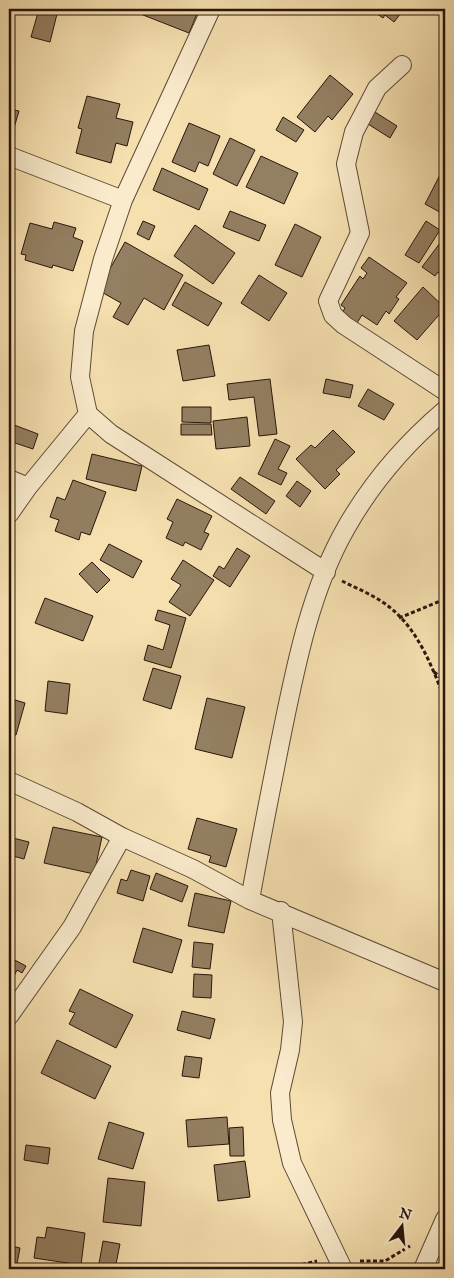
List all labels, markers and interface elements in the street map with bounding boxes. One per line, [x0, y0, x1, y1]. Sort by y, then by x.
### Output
north arrow [376, 1200, 426, 1250]
text: N [397, 1204, 414, 1224]

